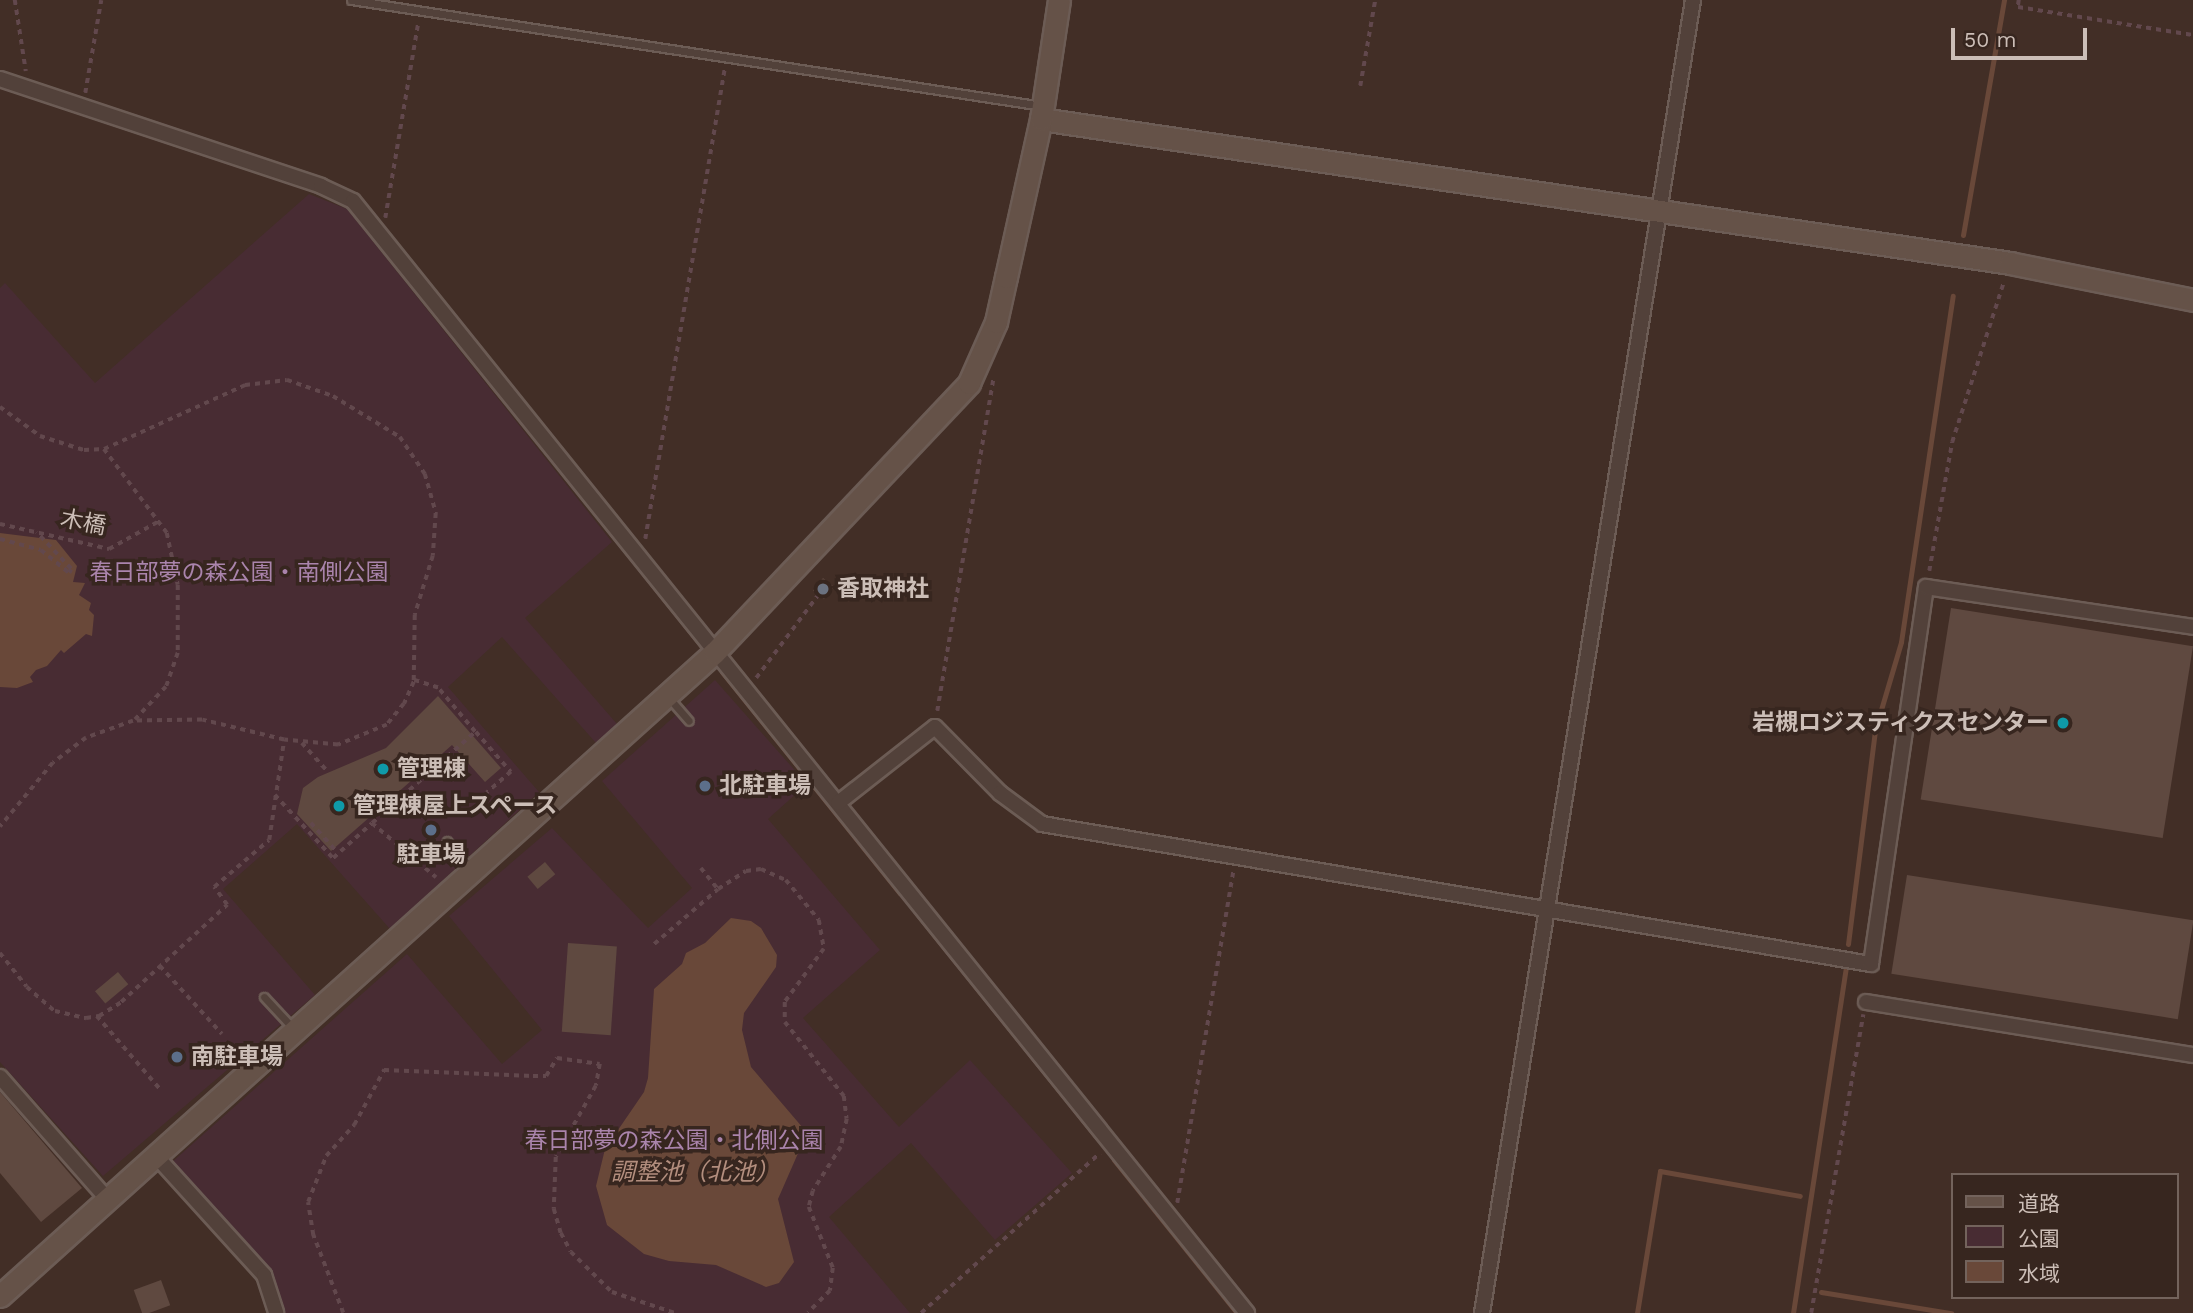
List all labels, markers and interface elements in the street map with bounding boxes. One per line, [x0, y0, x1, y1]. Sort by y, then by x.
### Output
scale bar [1955, 14, 2092, 58]
text: 50 m [1964, 27, 2016, 52]
street label: 木橋 [58, 505, 108, 541]
park label: 春日部夢の森公園・南側公園 [90, 559, 388, 587]
place label: 香取神社 [837, 575, 929, 603]
marker: 香取神社 [815, 581, 831, 597]
place label: 岩槻ロジスティクスセンター [1750, 709, 2049, 737]
marker: 岩槻ロジスティクスセンター [2055, 715, 2071, 731]
place label: 管理棟 [397, 755, 466, 783]
marker: 管理棟 [375, 761, 391, 777]
place label: 北駐車場 [719, 772, 811, 800]
marker: 北駐車場 [697, 778, 713, 794]
place label: 管理棟屋上スペース [353, 792, 560, 820]
marker: 管理棟屋上スペース [331, 798, 347, 814]
marker: 駐車場 [423, 822, 439, 838]
place label: 駐車場 [397, 841, 465, 869]
place label: 南駐車場 [191, 1043, 283, 1071]
marker: 南駐車場 [169, 1049, 185, 1065]
park label: 春日部夢の森公園・北側公園 [525, 1127, 823, 1155]
water label: 調整池（北池） [611, 1159, 779, 1187]
legend [1952, 1173, 2179, 1299]
text: 道路 [2018, 1191, 2060, 1216]
text: 公園 [2018, 1226, 2060, 1251]
text: 水域 [2018, 1261, 2060, 1286]

